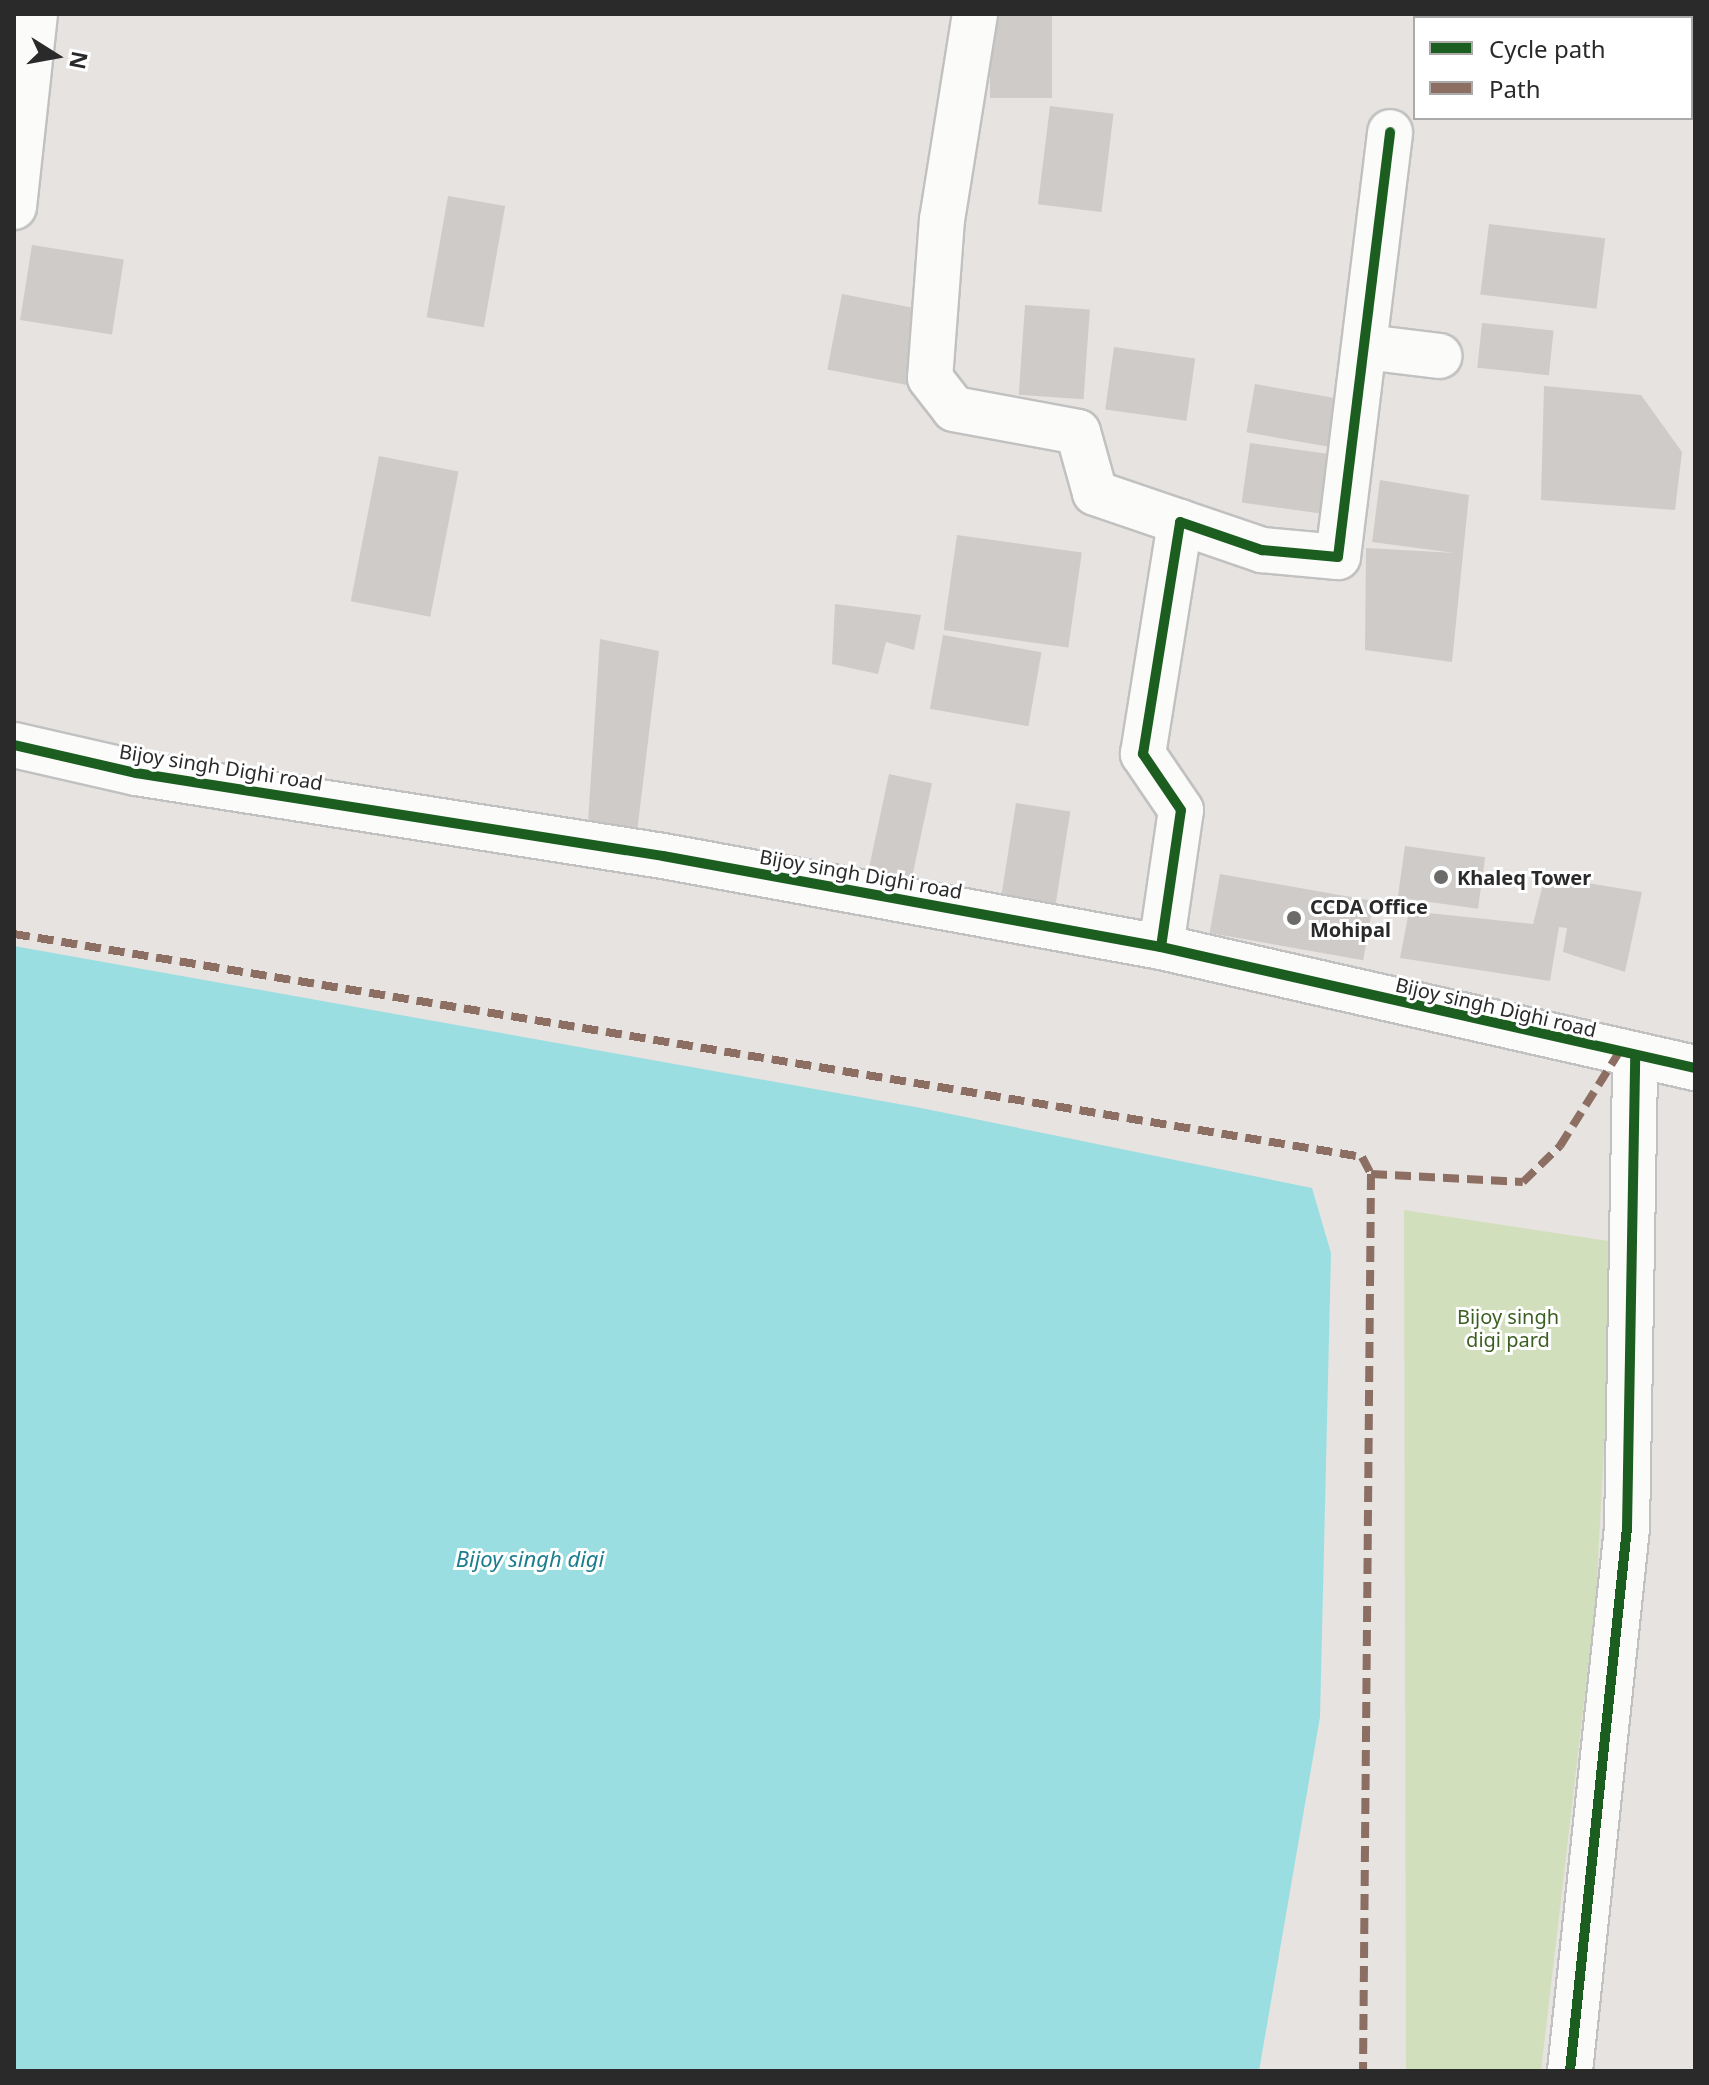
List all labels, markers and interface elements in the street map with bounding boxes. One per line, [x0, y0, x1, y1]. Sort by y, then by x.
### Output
north arrow [16, 16, 96, 96]
legend [1413, 16, 1693, 120]
text: Cycle path [1489, 32, 1606, 65]
text: N [63, 49, 96, 72]
text: Path [1489, 72, 1540, 105]
street label: Bijoy singh Dighi road [118, 739, 324, 795]
street label: Bijoy singh Dighi road [758, 844, 964, 904]
place label: Khaleq Tower [1457, 865, 1591, 889]
marker: Khaleq Tower [1432, 868, 1450, 886]
place label: CCDA Office Mohipal [1310, 894, 1428, 941]
marker: CCDA Office Mohipal [1285, 909, 1303, 927]
street label: Bijoy singh Dighi road [1393, 972, 1599, 1042]
park label: Bijoy singh digi pard [1457, 1305, 1559, 1352]
water label: Bijoy singh digi [456, 1546, 604, 1572]

